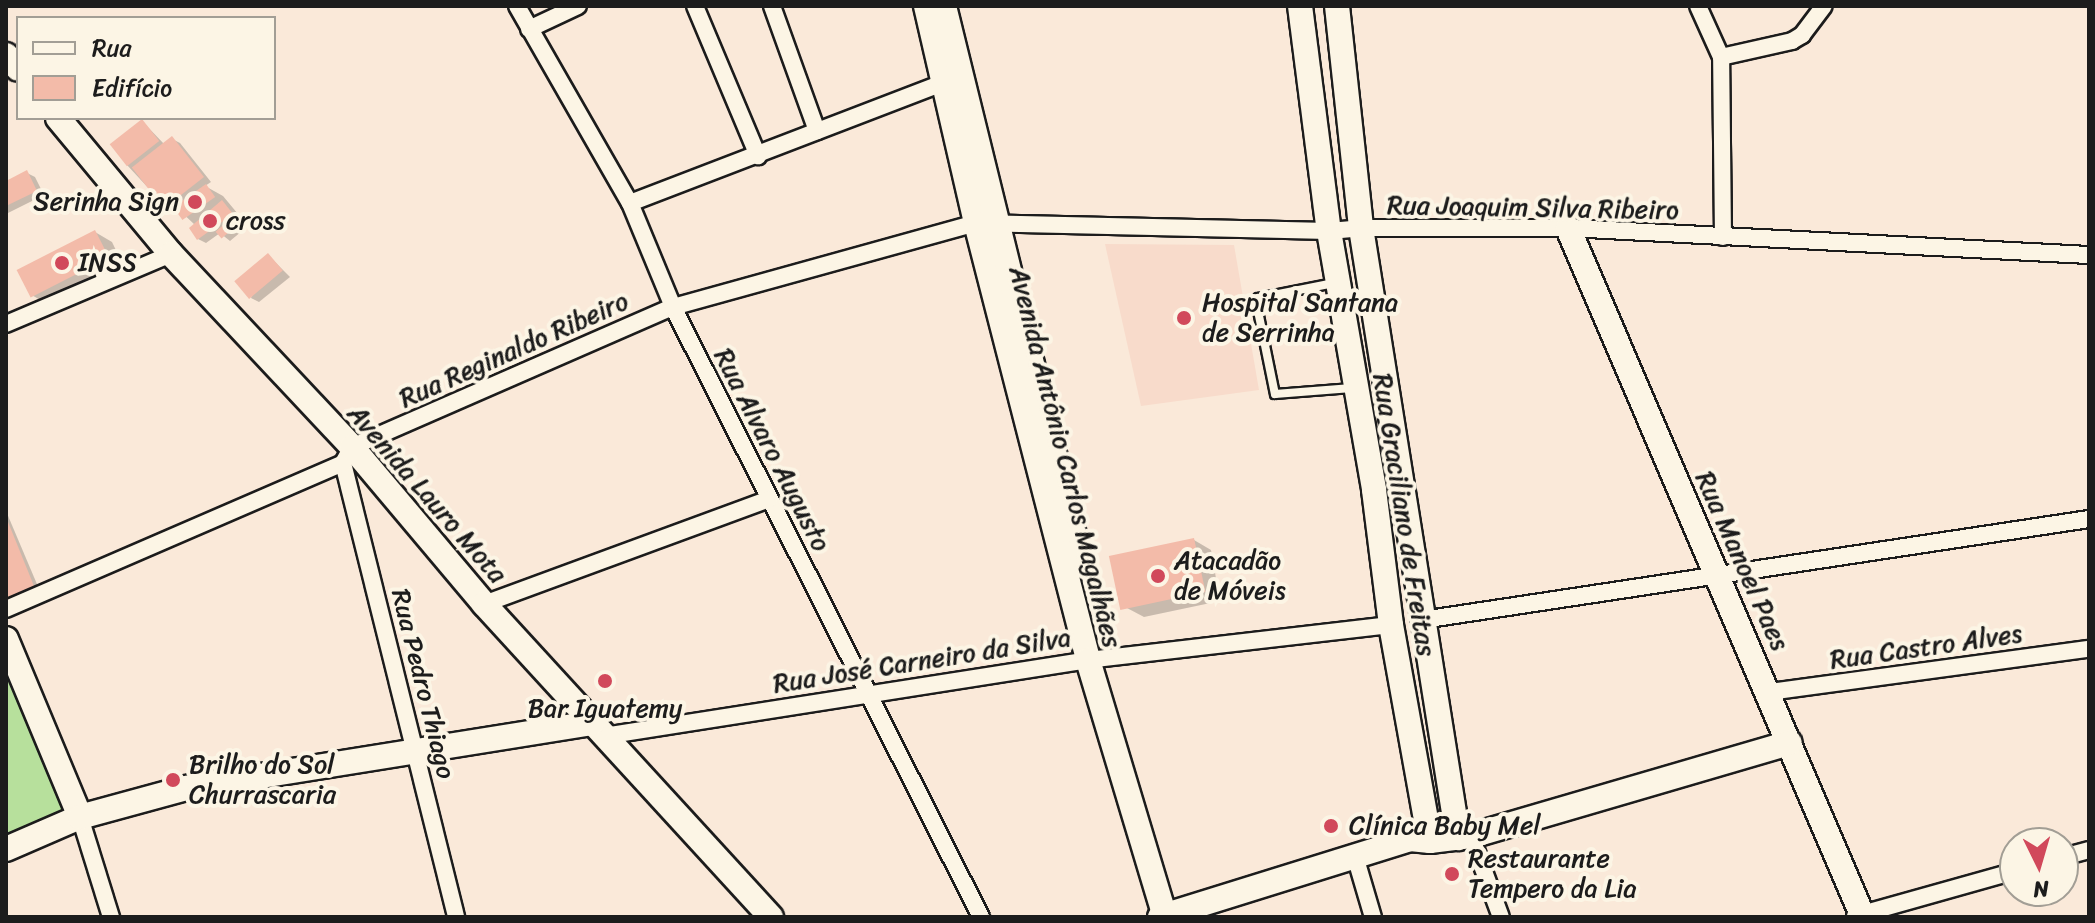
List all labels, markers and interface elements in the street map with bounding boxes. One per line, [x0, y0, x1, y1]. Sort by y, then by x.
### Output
legend [16, 16, 276, 120]
text: Rua [92, 27, 131, 69]
text: Edifício [92, 67, 172, 109]
place label: Serinha Sign [33, 186, 179, 218]
street label: Rua Joaquim Silva Ribeiro [1386, 190, 1680, 226]
marker: Serinha Sign [186, 193, 204, 211]
place label: cross [226, 205, 285, 237]
marker: cross [201, 212, 219, 230]
place label: INSS [78, 247, 137, 279]
marker: INSS [53, 254, 71, 272]
street label: Avenida Antônio Carlos Magalhães [1003, 263, 1127, 651]
street label: Rua Reginaldo Ribeiro [394, 285, 634, 415]
place label: Hospital Santana de Serrinha [1202, 287, 1399, 348]
marker: Hospital Santana de Serrinha [1173, 307, 1195, 329]
street label: Rua Alvaro Augusto [707, 344, 837, 556]
street label: Rua Graciliano de Freitas [1366, 372, 1442, 658]
street label: Avenida Lauro Mota [341, 399, 513, 589]
street label: Rua Manoel Paes [1689, 467, 1795, 655]
place label: Atacadão de Móveis [1174, 545, 1287, 606]
marker: Atacadão de Móveis [1149, 567, 1167, 585]
street label: Rua Pedro Thiago [384, 584, 462, 784]
street label: Rua Castro Alves [1828, 618, 2024, 676]
street label: Rua José Carneiro da Silva [771, 622, 1073, 700]
marker: Bar Iguatemy [596, 672, 614, 690]
place label: Bar Iguatemy [528, 693, 682, 725]
place label: Brilho do Sol Churrascaria [189, 749, 336, 810]
marker: Brilho do Sol Churrascaria [164, 771, 182, 789]
place label: Clínica Baby Mel [1349, 810, 1540, 842]
marker: Clínica Baby Mel [1320, 815, 1342, 837]
north arrow [1999, 827, 2079, 907]
place label: Restaurante Tempero da Lia [1468, 843, 1637, 904]
marker: Restaurante Tempero da Lia [1443, 865, 1461, 883]
text: N [2032, 869, 2050, 910]

